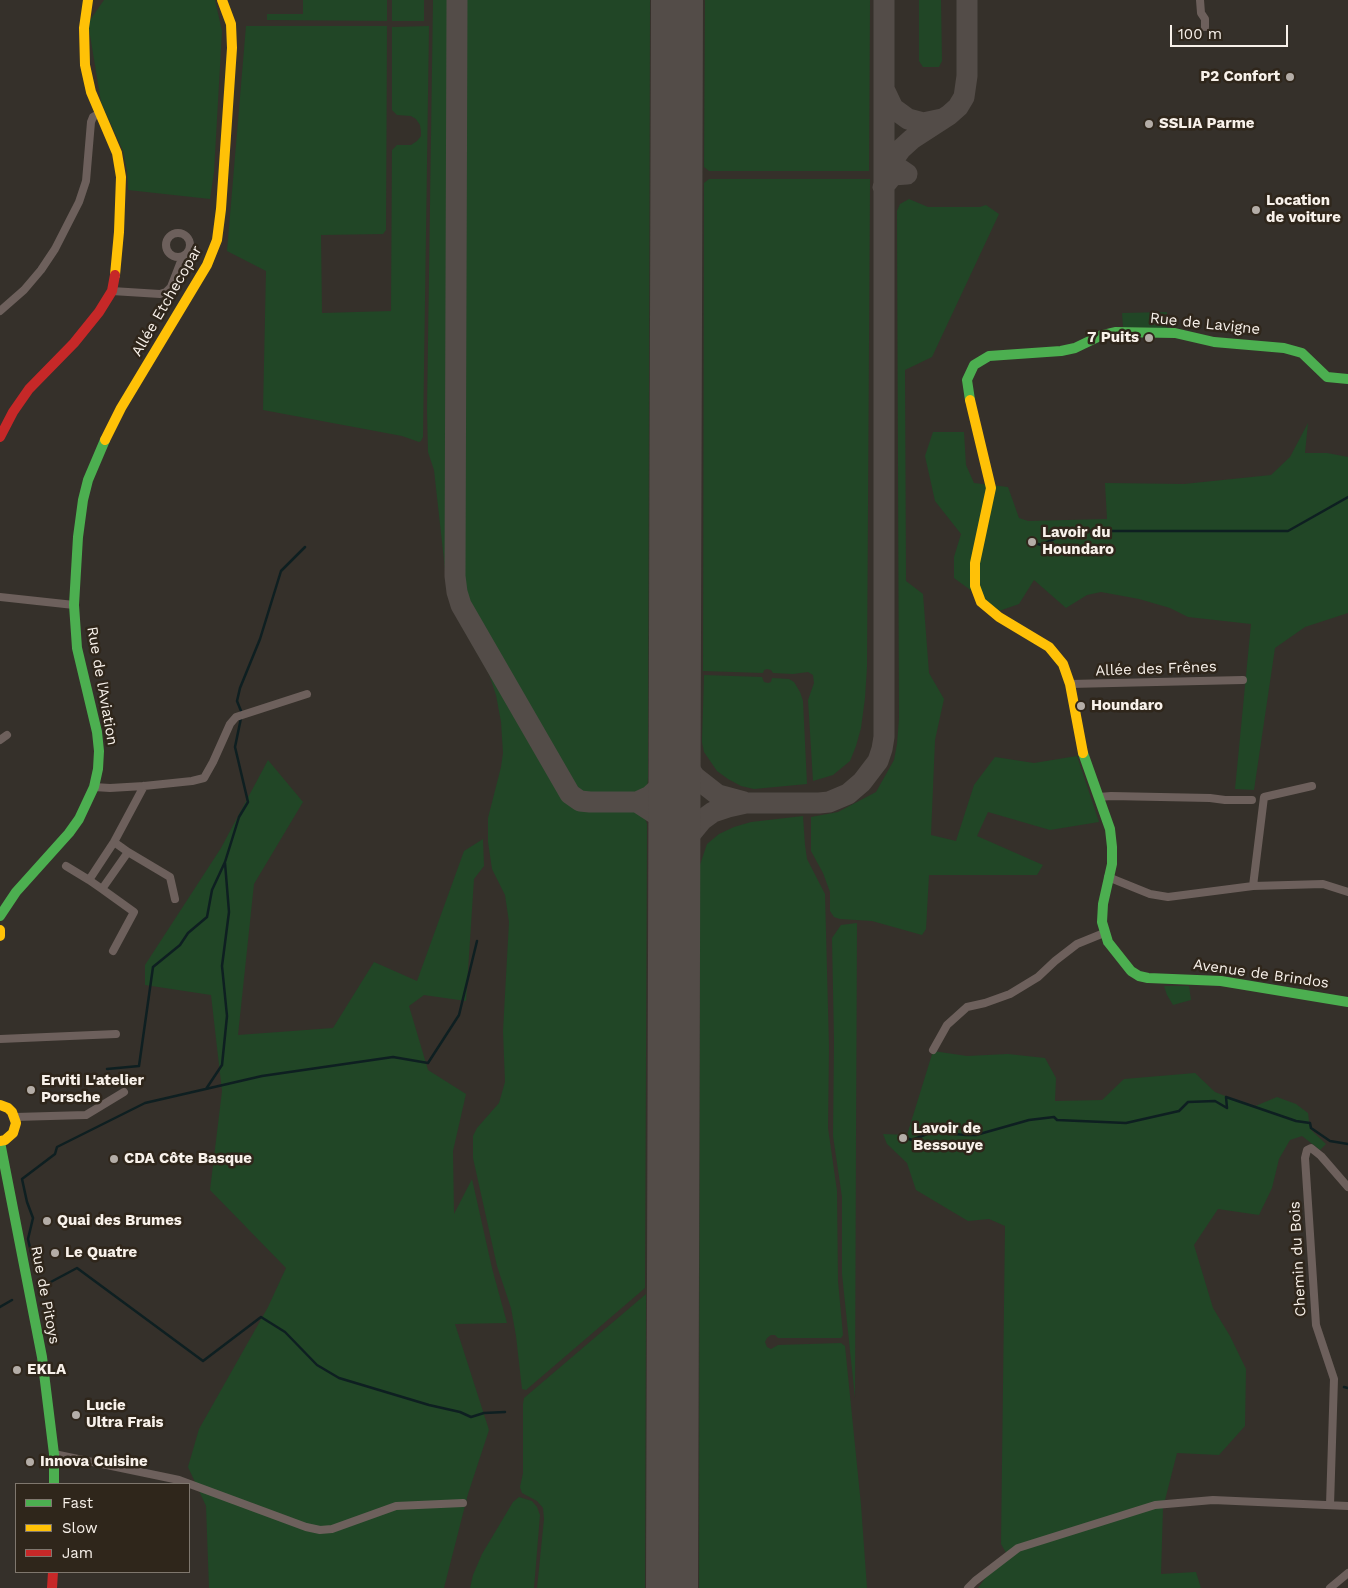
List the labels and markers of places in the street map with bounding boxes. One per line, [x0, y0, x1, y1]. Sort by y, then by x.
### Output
place label: P2 Confort [1200, 68, 1280, 86]
marker: P2 Confort [1284, 71, 1296, 83]
place label: SSLIA Parme [1159, 115, 1255, 133]
marker: SSLIA Parme [1143, 118, 1155, 130]
place label: Location de voiture [1266, 192, 1341, 227]
marker: Location de voiture [1250, 204, 1262, 216]
place label: 7 Puits [1087, 329, 1139, 347]
marker: 7 Puits [1143, 332, 1155, 344]
place label: Lavoir du Houndaro [1042, 524, 1114, 559]
marker: Lavoir du Houndaro [1026, 536, 1038, 548]
place label: Houndaro [1091, 697, 1163, 715]
marker: Houndaro [1075, 700, 1087, 712]
place label: Erviti L'atelier Porsche [41, 1072, 144, 1107]
marker: Erviti L'atelier Porsche [25, 1084, 37, 1096]
place label: Lavoir de Bessouye [913, 1120, 983, 1155]
marker: Lavoir de Bessouye [897, 1132, 909, 1144]
place label: CDA Côte Basque [124, 1150, 252, 1168]
marker: CDA Côte Basque [108, 1153, 120, 1165]
place label: Quai des Brumes [57, 1212, 182, 1230]
marker: Quai des Brumes [41, 1215, 53, 1227]
place label: Le Quatre [65, 1244, 137, 1262]
marker: Le Quatre [49, 1247, 61, 1259]
place label: EKLA [27, 1361, 66, 1379]
marker: EKLA [11, 1364, 23, 1376]
place label: Lucie Ultra Frais [86, 1397, 164, 1432]
marker: Lucie Ultra Frais [70, 1409, 82, 1421]
place label: Innova Cuisine [40, 1453, 148, 1471]
marker: Innova Cuisine [24, 1456, 36, 1468]

